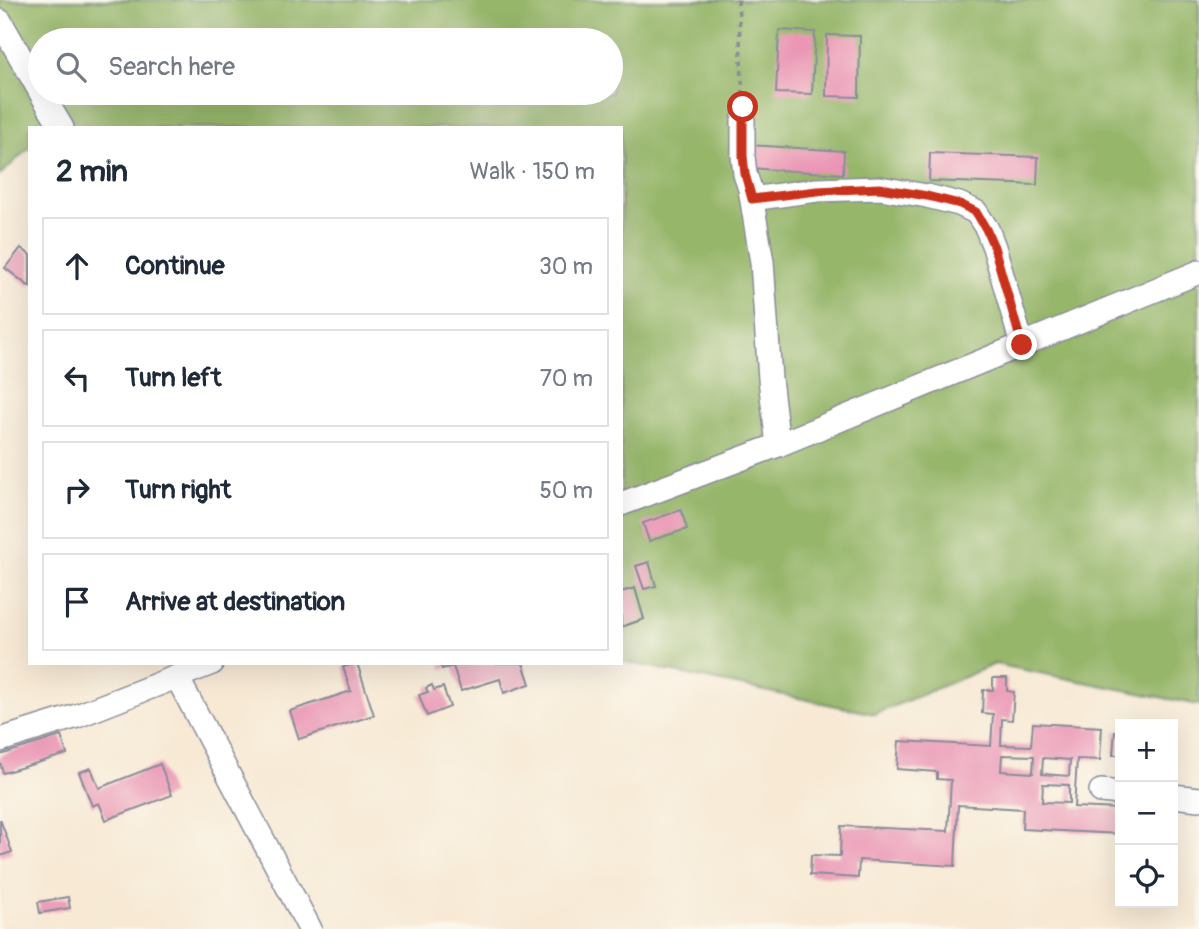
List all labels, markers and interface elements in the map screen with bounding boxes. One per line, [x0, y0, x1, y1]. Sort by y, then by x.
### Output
search box [28, 28, 623, 105]
icon: search [52, 48, 90, 86]
text: Search here [108, 51, 235, 83]
route start [727, 91, 758, 122]
text: 2 min [56, 153, 128, 190]
text: Walk · 150 m [470, 157, 595, 186]
icon: ahead [58, 247, 96, 285]
text: Continue [125, 250, 225, 282]
text: 30 m [539, 252, 593, 281]
route end [1006, 329, 1037, 360]
icon: left [58, 359, 96, 397]
text: Turn left [125, 362, 221, 394]
text: 70 m [540, 364, 593, 393]
icon: right [58, 471, 96, 509]
text: Turn right [125, 474, 231, 506]
text: 50 m [539, 476, 593, 505]
icon: arrive [58, 583, 96, 621]
text: Arrive at destination [125, 586, 345, 618]
map controls [1115, 719, 1178, 908]
button: + [1115, 719, 1178, 782]
button: − [1115, 782, 1178, 845]
button: locate [1115, 845, 1178, 908]

